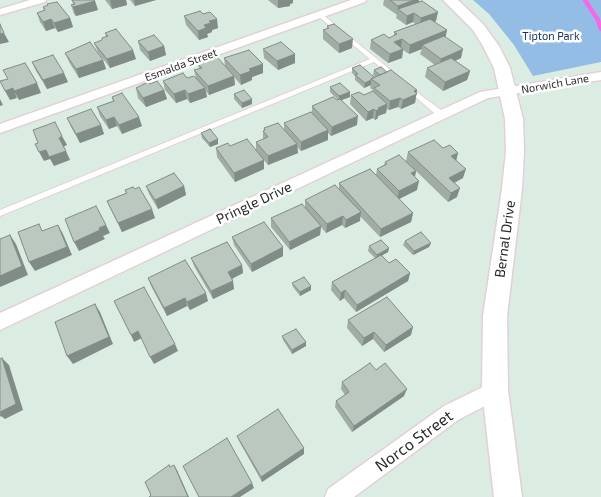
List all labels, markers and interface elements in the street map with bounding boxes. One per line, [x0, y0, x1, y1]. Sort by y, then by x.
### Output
park label: Tipton Park [522, 29, 580, 43]
street label: Esmalda Street [143, 46, 219, 84]
street label: Norwich Lane [520, 72, 590, 96]
street label: Pringle Drive [214, 178, 294, 228]
street label: Bernal Drive [491, 199, 519, 279]
street label: Norco Street [371, 406, 457, 476]

